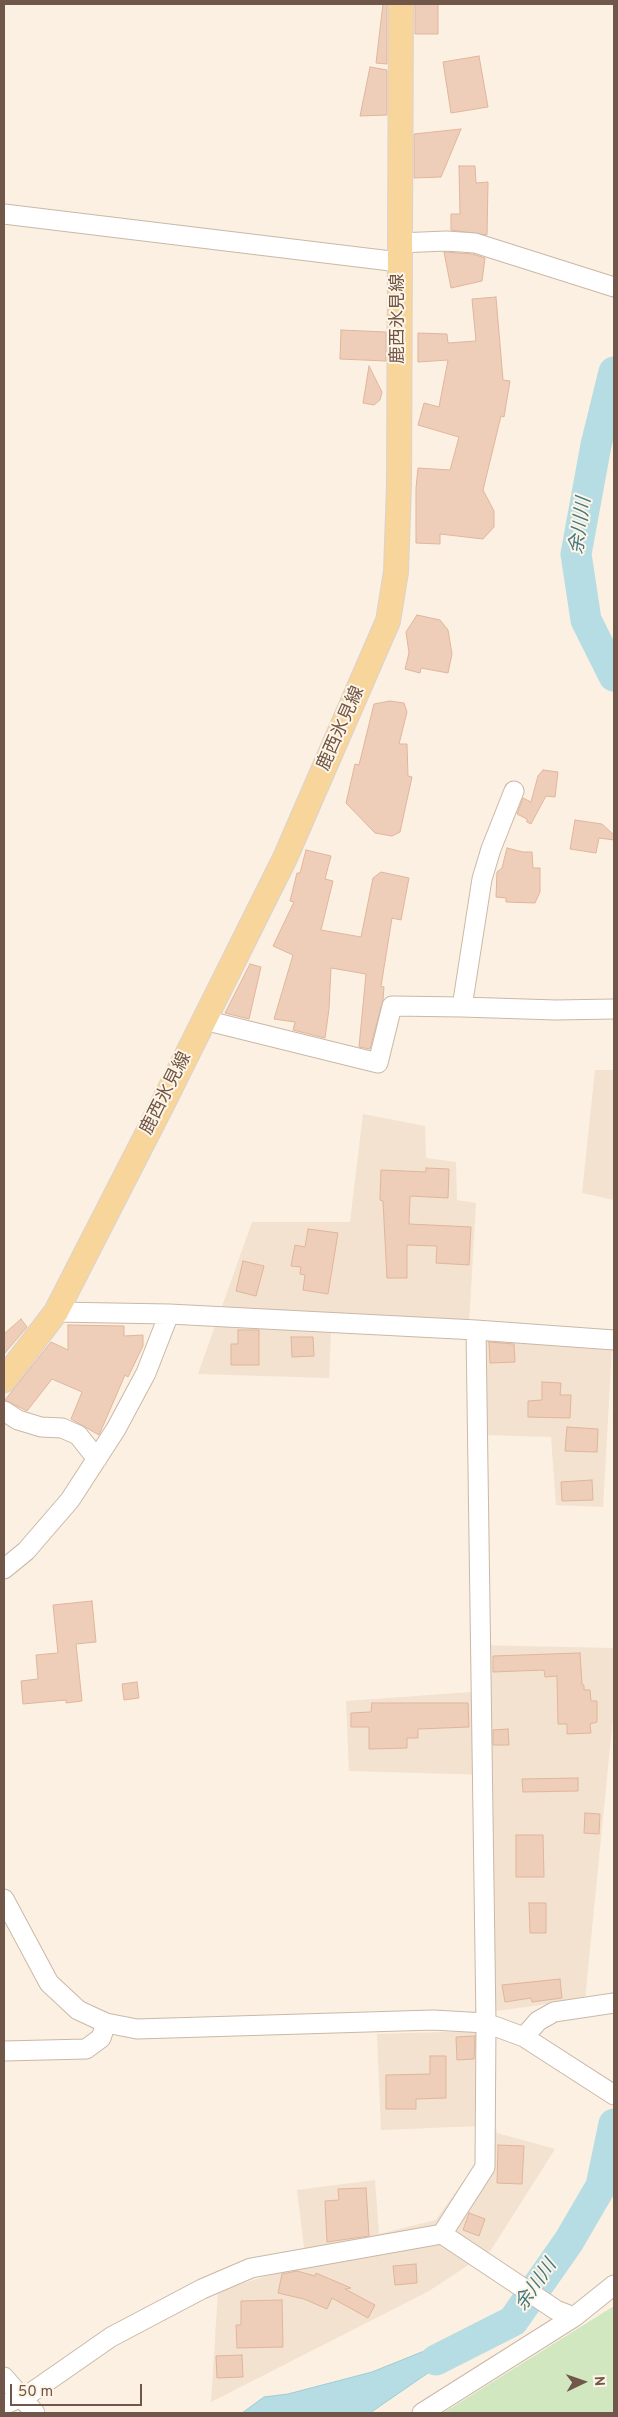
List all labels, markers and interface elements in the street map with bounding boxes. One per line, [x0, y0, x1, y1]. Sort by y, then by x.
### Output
street label: 鹿西氷見線 [388, 274, 410, 364]
water label: 余川川 [567, 496, 597, 556]
street label: 鹿西氷見線 [314, 683, 370, 775]
street label: 鹿西氷見線 [137, 1049, 197, 1139]
water label: 余川川 [511, 2256, 563, 2316]
north arrow [558, 2357, 608, 2407]
scale bar [12, 2374, 145, 2406]
text: N [590, 2376, 607, 2387]
text: 50 m [18, 2383, 53, 2402]

